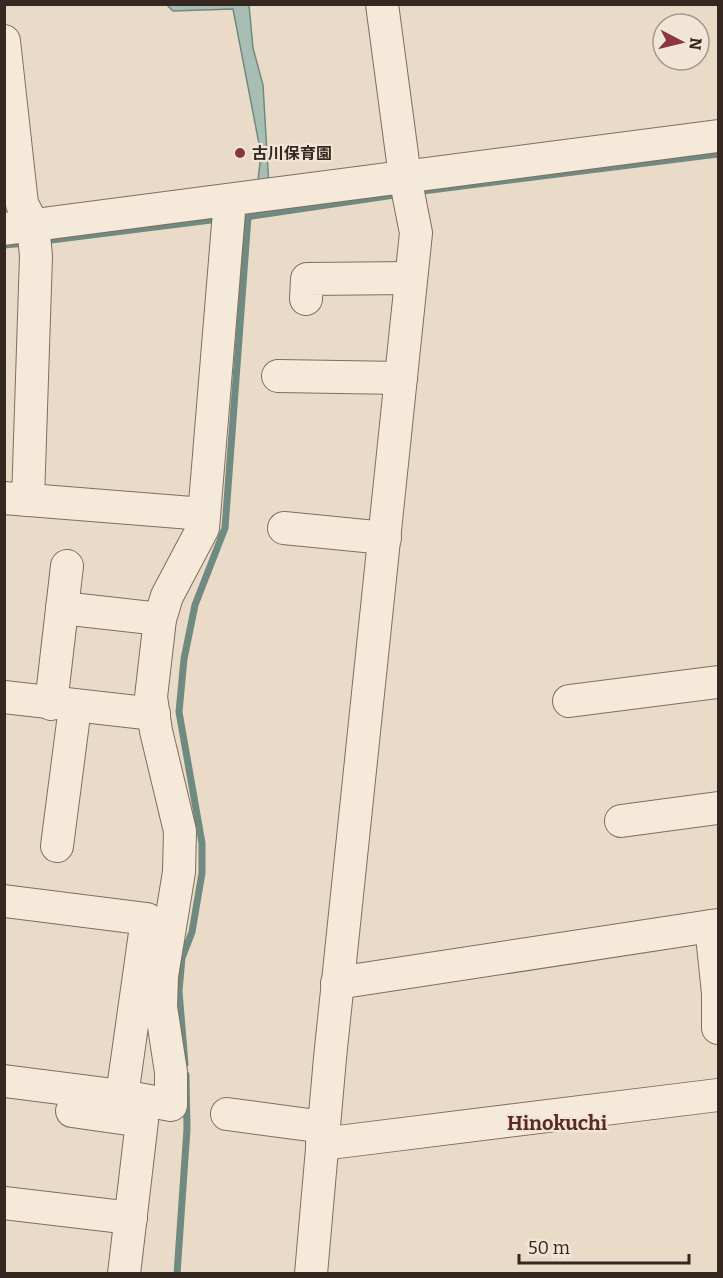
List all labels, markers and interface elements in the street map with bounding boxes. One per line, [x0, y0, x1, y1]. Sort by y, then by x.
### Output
north arrow [651, 12, 711, 72]
text: N [685, 36, 706, 51]
place label: 古川保育園 [252, 144, 332, 163]
marker: 古川保育園 [233, 146, 247, 160]
district label: Hinokuchi [507, 1111, 608, 1135]
scale bar [519, 1227, 688, 1265]
text: 50 m [528, 1237, 570, 1259]

